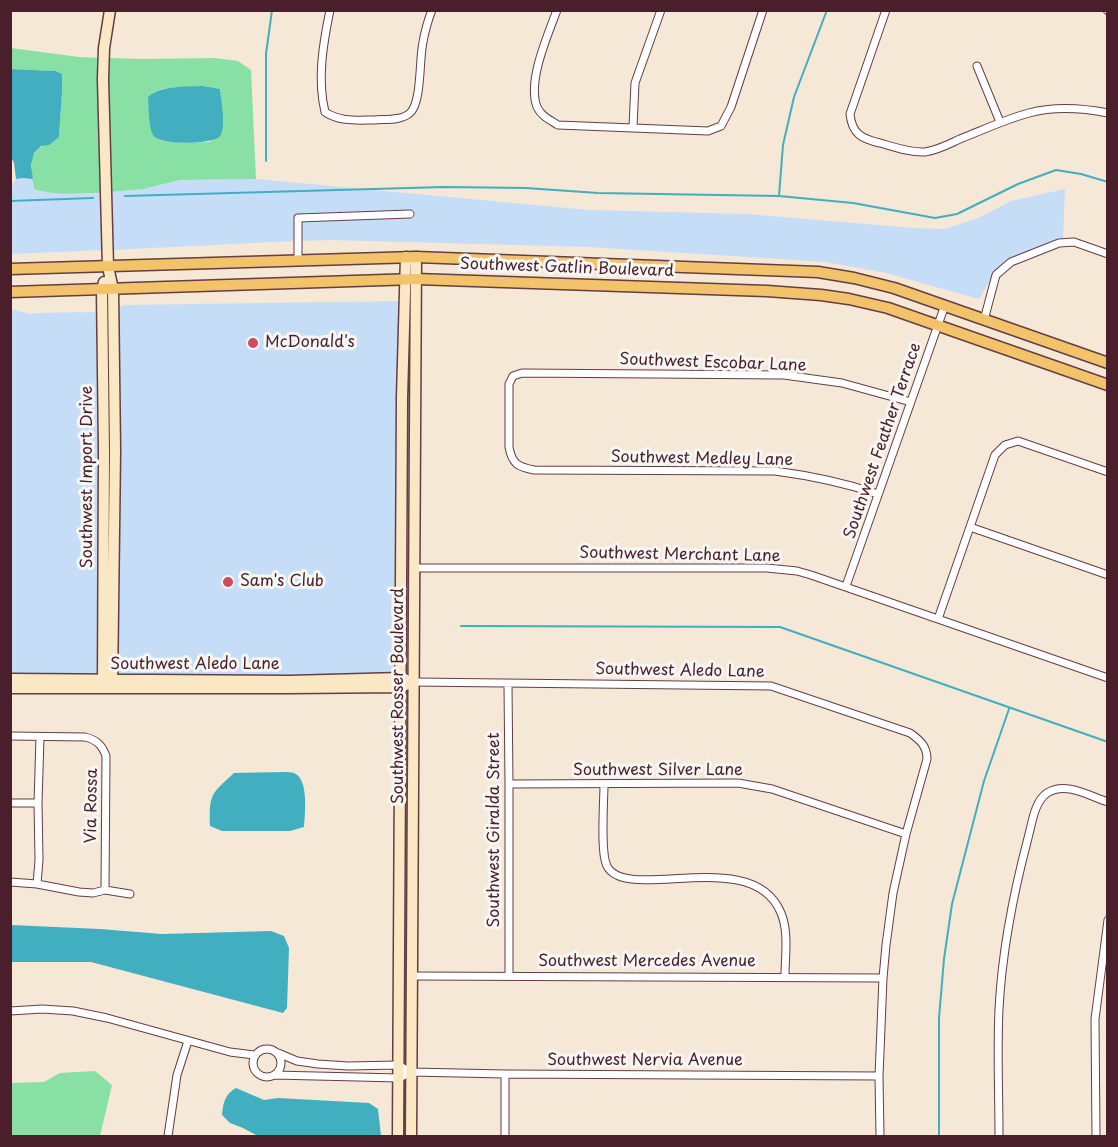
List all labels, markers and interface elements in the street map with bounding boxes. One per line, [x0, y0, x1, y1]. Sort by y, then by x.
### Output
street label: Southwest Gatlin Boulevard [460, 255, 674, 281]
place label: McDonald's [265, 333, 355, 353]
marker: McDonald's [246, 336, 260, 350]
street label: Southwest Feather Terrace [840, 341, 926, 541]
street label: Southwest Escobar Lane [619, 350, 807, 376]
street label: Southwest Import Drive [78, 386, 98, 568]
street label: Southwest Medley Lane [611, 448, 793, 470]
street label: Southwest Merchant Lane [579, 544, 781, 566]
place label: Sam's Club [240, 572, 324, 592]
marker: Sam's Club [221, 575, 235, 589]
street label: Southwest Rosser Boulevard [389, 588, 409, 804]
street label: Southwest Aledo Lane [110, 655, 280, 675]
street label: Southwest Aledo Lane [595, 660, 765, 682]
street label: Southwest Giralda Street [485, 732, 505, 928]
street label: Southwest Silver Lane [573, 761, 743, 781]
street label: Via Rossa [82, 768, 102, 844]
street label: Southwest Mercedes Avenue [538, 952, 756, 972]
street label: Southwest Nervia Avenue [547, 1051, 743, 1071]

